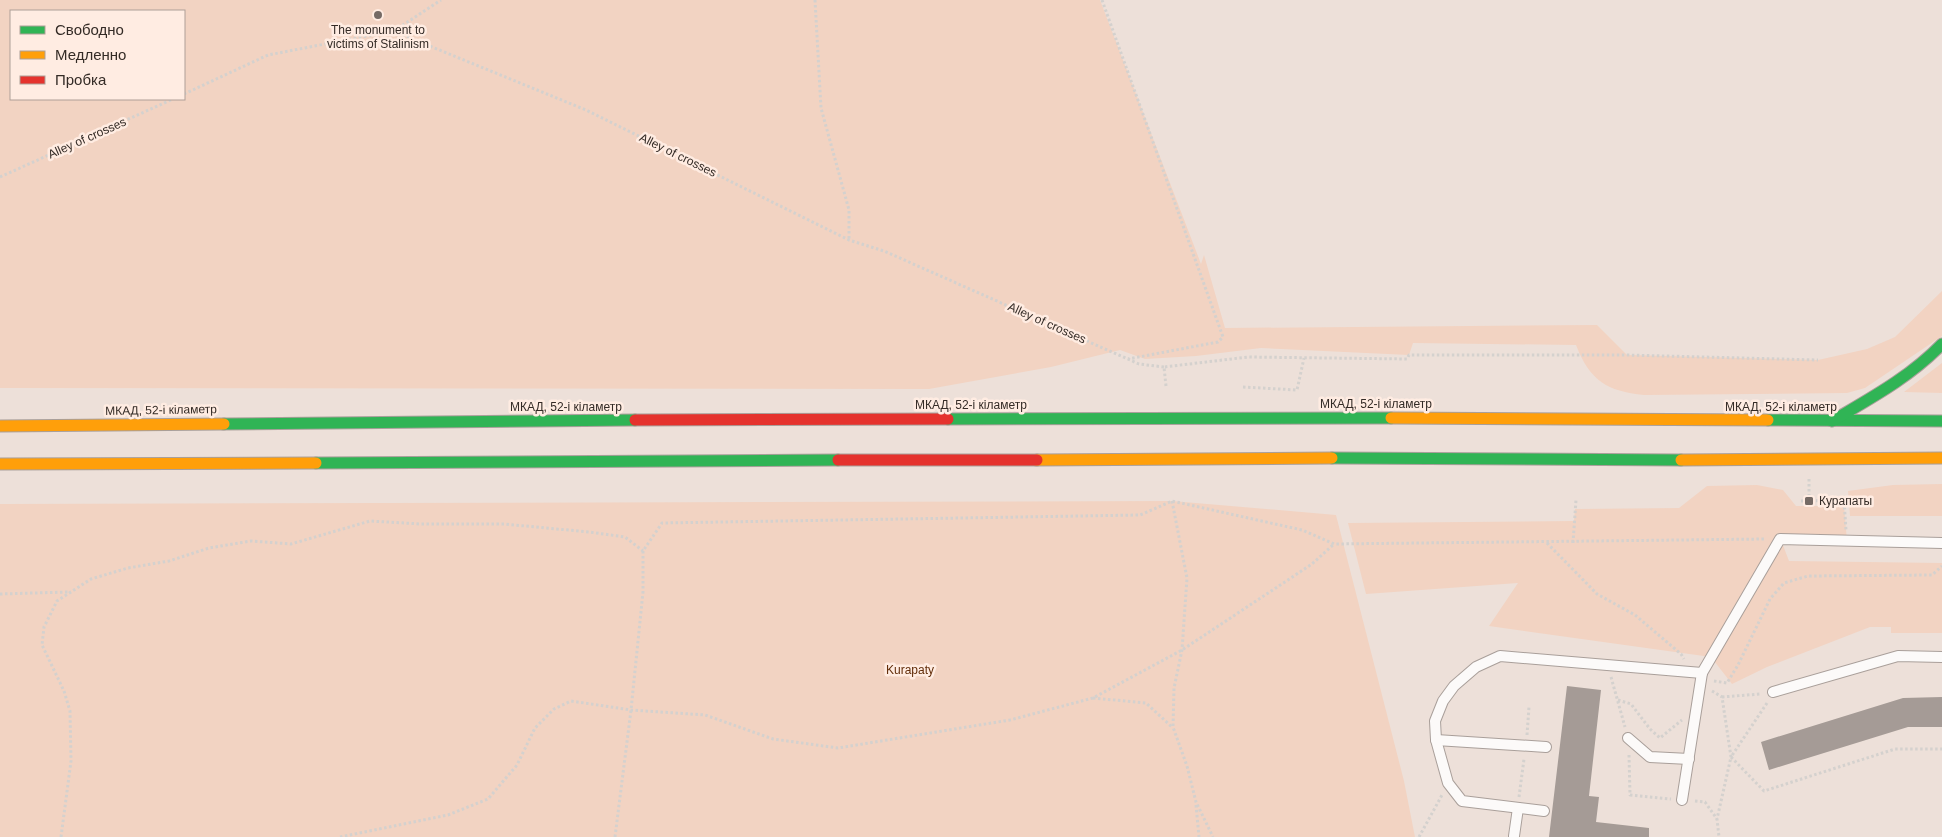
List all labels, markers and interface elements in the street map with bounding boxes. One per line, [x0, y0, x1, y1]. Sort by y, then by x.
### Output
marker: The monument to victims of Stalinism [372, 9, 384, 21]
legend [10, 10, 185, 100]
text: Свободно [55, 21, 124, 38]
place label: The monument to victims of Stalinism [327, 23, 429, 51]
text: Медленно [55, 46, 126, 63]
text: Пробка [55, 71, 107, 88]
street label: Alley of crosses [46, 115, 128, 161]
street label: Alley of crosses [637, 130, 719, 180]
street label: Alley of crosses [1006, 300, 1088, 346]
street label: МКАД, 52-і кіламетр [1320, 397, 1432, 411]
street label: МКАД, 52-і кіламетр [915, 398, 1027, 412]
street label: МКАД, 52-і кіламетр [510, 400, 622, 414]
street label: МКАД, 52-і кіламетр [1725, 400, 1837, 414]
street label: МКАД, 52-і кіламетр [105, 402, 217, 418]
place label: Курапаты [1819, 494, 1872, 508]
marker: Курапаты [1803, 495, 1815, 507]
park label: Kurapaty [886, 663, 934, 677]

